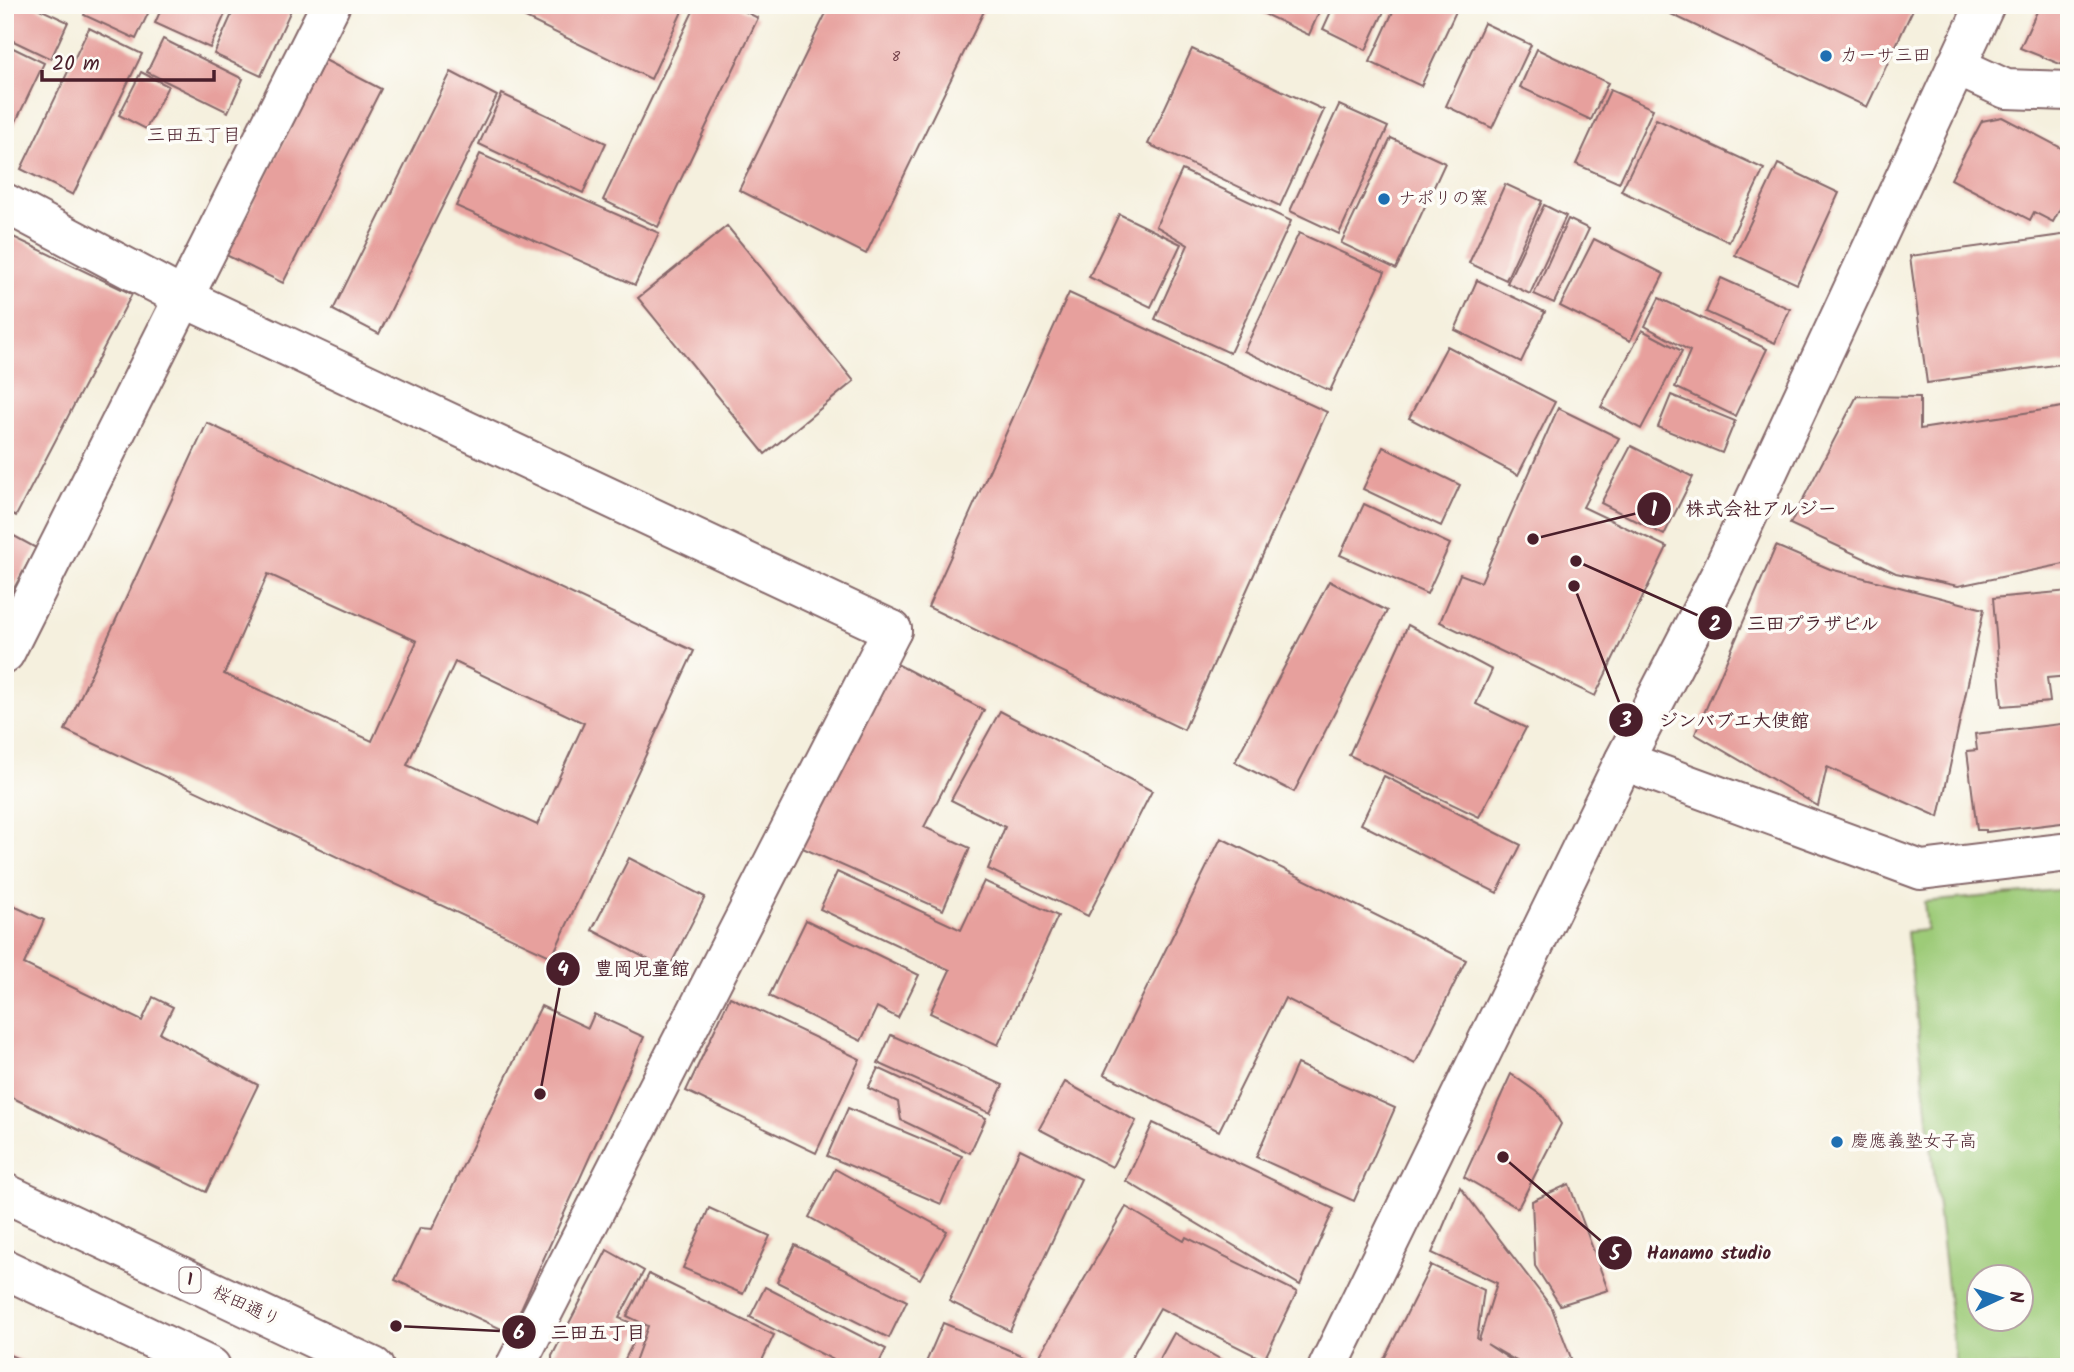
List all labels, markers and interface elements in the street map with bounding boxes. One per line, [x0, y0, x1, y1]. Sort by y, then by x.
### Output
scale bar [42, 38, 214, 82]
place label: カーサ三田 [1840, 42, 1931, 71]
house number: 8 [892, 46, 901, 68]
text: 20 m [52, 48, 100, 81]
marker: カーサ三田 [1818, 48, 1834, 64]
district label: 三田五丁目 [146, 121, 242, 151]
place label: ナポリの窯 [1398, 185, 1488, 214]
marker: ナポリの窯 [1376, 191, 1392, 207]
callout: 株式会社アルジー [1636, 489, 1851, 529]
text: 1 [1651, 494, 1658, 527]
text: 株式会社アルジー [1686, 495, 1836, 525]
callout: 三田プラザビル [1698, 603, 1894, 643]
text: 2 [1709, 609, 1721, 642]
text: 三田プラザビル [1747, 610, 1879, 640]
callout: ジンバブエ大使館 [1609, 700, 1824, 740]
text: 3 [1619, 705, 1632, 738]
text: ジンバブエ大使館 [1659, 707, 1809, 737]
callout: 豊岡児童館 [545, 949, 703, 989]
text: 4 [557, 954, 569, 987]
text: 豊岡児童館 [594, 955, 690, 985]
place label: 慶應義塾女子高 [1851, 1128, 1977, 1157]
marker: 慶應義塾女子高 [1829, 1134, 1845, 1150]
callout: Hanamo studio [1598, 1233, 1785, 1273]
text: 5 [1609, 1238, 1623, 1271]
text: Hanamo studio [1647, 1239, 1772, 1269]
north arrow [1966, 1264, 2036, 1334]
road number: 1 [180, 1268, 200, 1292]
street label: 桜田通り [207, 1279, 285, 1335]
text: N [2000, 1290, 2030, 1304]
callout: 三田五丁目 [501, 1312, 659, 1352]
text: 6 [513, 1317, 525, 1350]
text: 三田五丁目 [550, 1319, 646, 1349]

